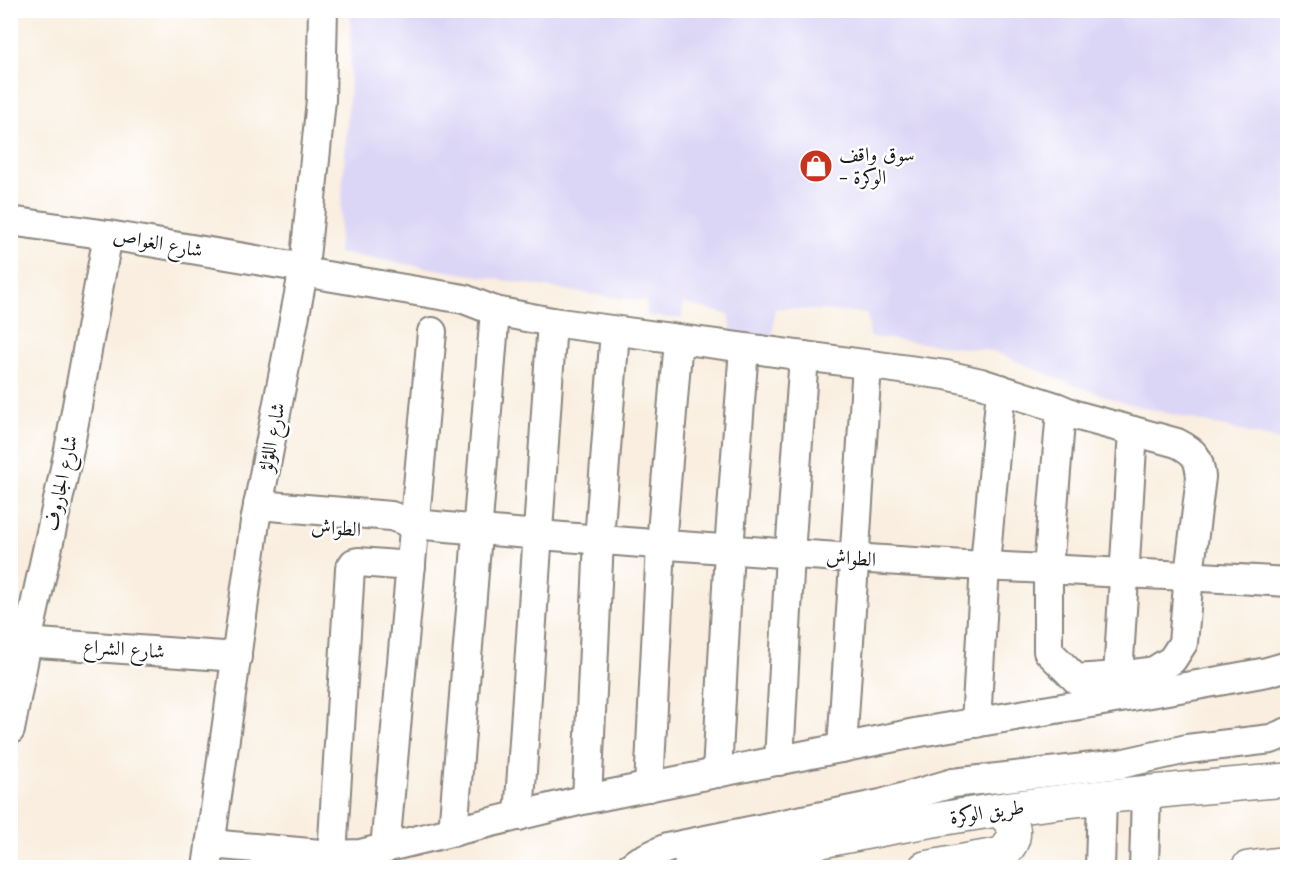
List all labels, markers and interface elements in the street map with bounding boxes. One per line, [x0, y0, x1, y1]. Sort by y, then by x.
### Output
place label: سوق واقف - الوكرة [839, 141, 915, 191]
shop icon: سوق واقف - الوكرة [798, 148, 834, 184]
street label: شارع الغواص [110, 222, 205, 268]
street label: شارع اللؤلؤ [252, 400, 296, 477]
street label: شارع الجاروف [38, 433, 88, 534]
street label: الطواش [310, 513, 362, 543]
street label: الطواش [825, 543, 877, 573]
street label: شارع الشراع [82, 633, 166, 669]
street label: طريق الوكرة [948, 793, 1026, 831]

